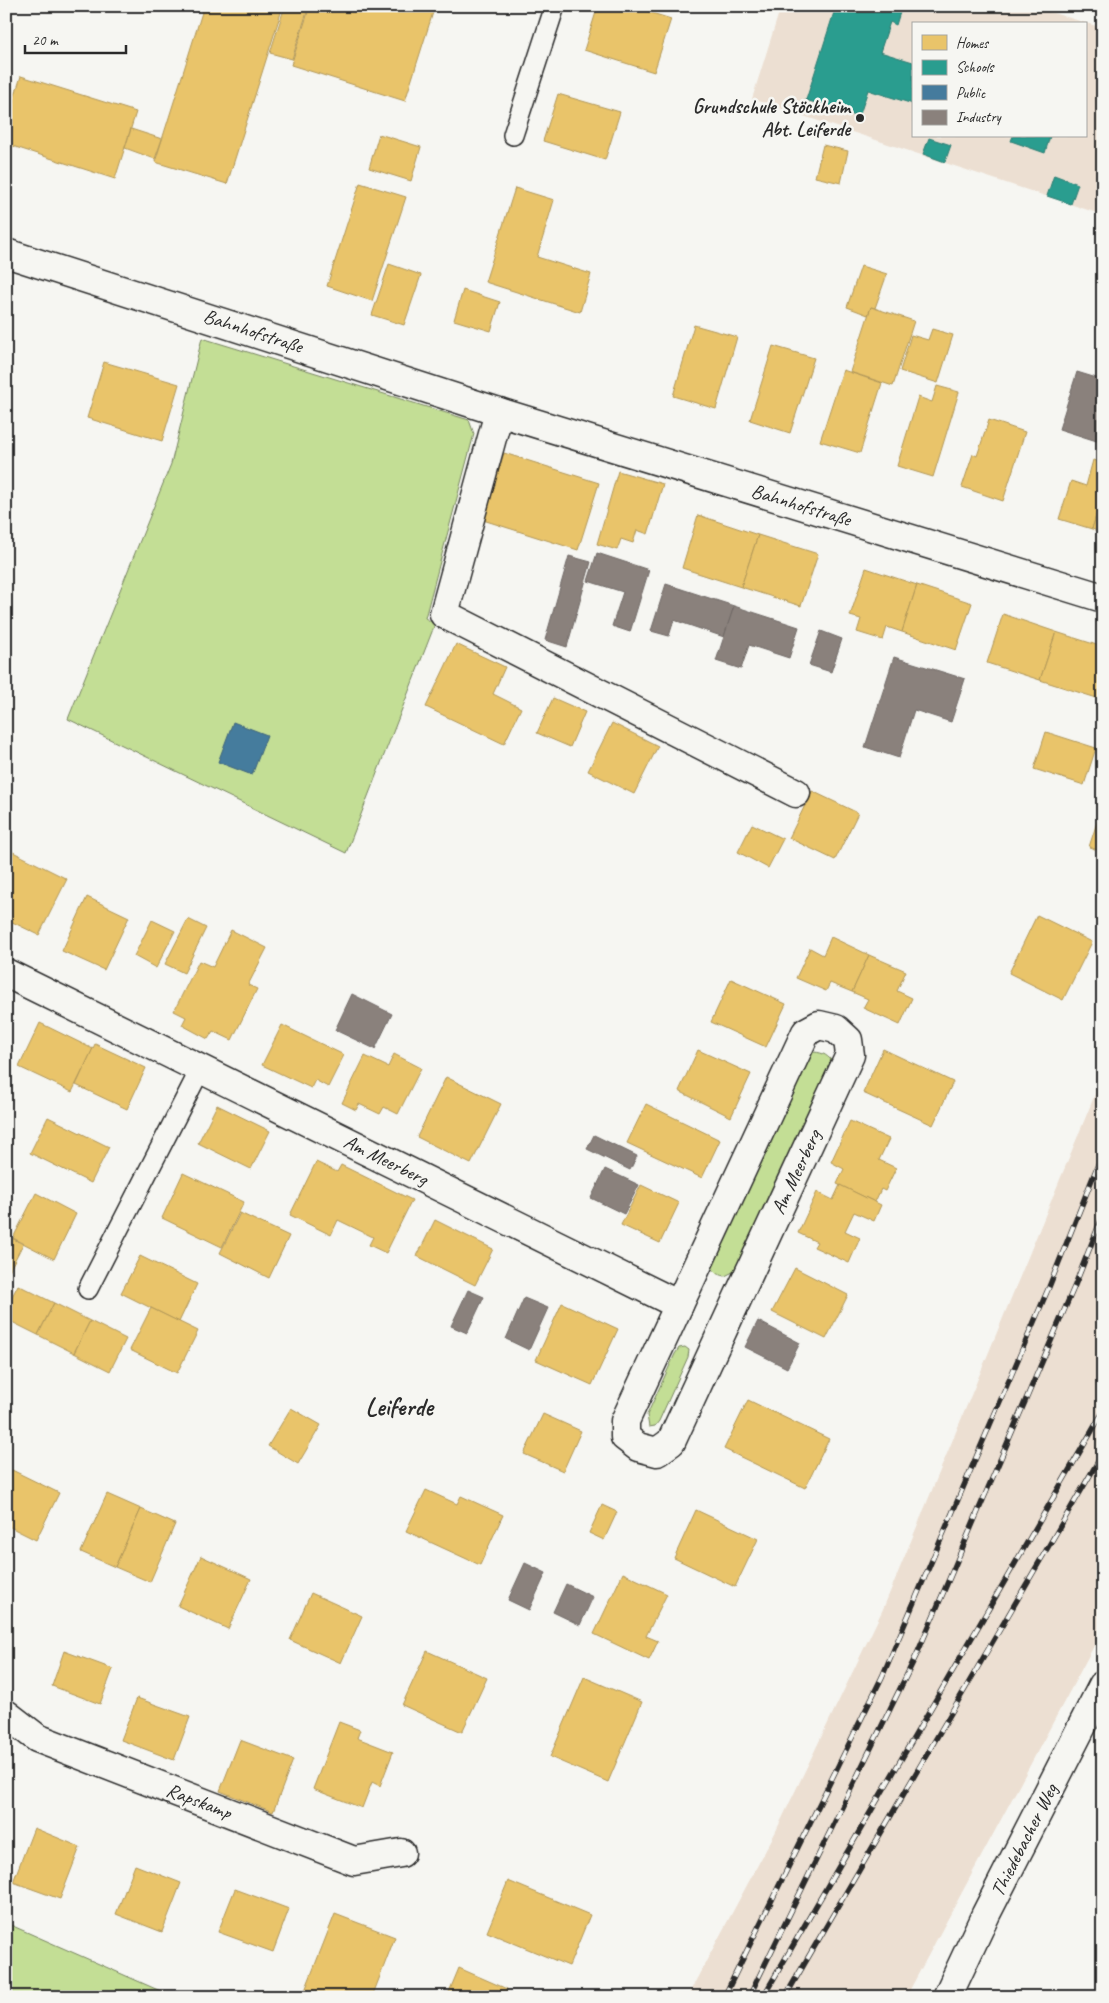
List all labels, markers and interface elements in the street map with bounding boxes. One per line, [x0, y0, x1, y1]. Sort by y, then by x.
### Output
scale bar [25, 22, 126, 54]
legend [912, 22, 1086, 138]
text: 20 m [32, 31, 59, 50]
text: Homes [956, 34, 990, 53]
text: Schools [956, 58, 995, 77]
text: Public [956, 84, 986, 103]
place label: Grundschule Stöckheim Abt. Leiferde [693, 94, 852, 142]
text: Industry [956, 108, 1003, 127]
marker: Grundschule Stöckheim Abt. Leiferde [854, 112, 866, 124]
street label: Bahnhofstraße [200, 303, 307, 359]
street label: Bahnhofstraße [748, 478, 855, 532]
street label: Am Meerberg [766, 1124, 827, 1218]
street label: Am Meerberg [340, 1129, 434, 1192]
district label: Leiferde [365, 1391, 435, 1423]
street label: Rapskamp [163, 1777, 236, 1825]
street label: Thiedebacher Weg [985, 1778, 1064, 1901]

